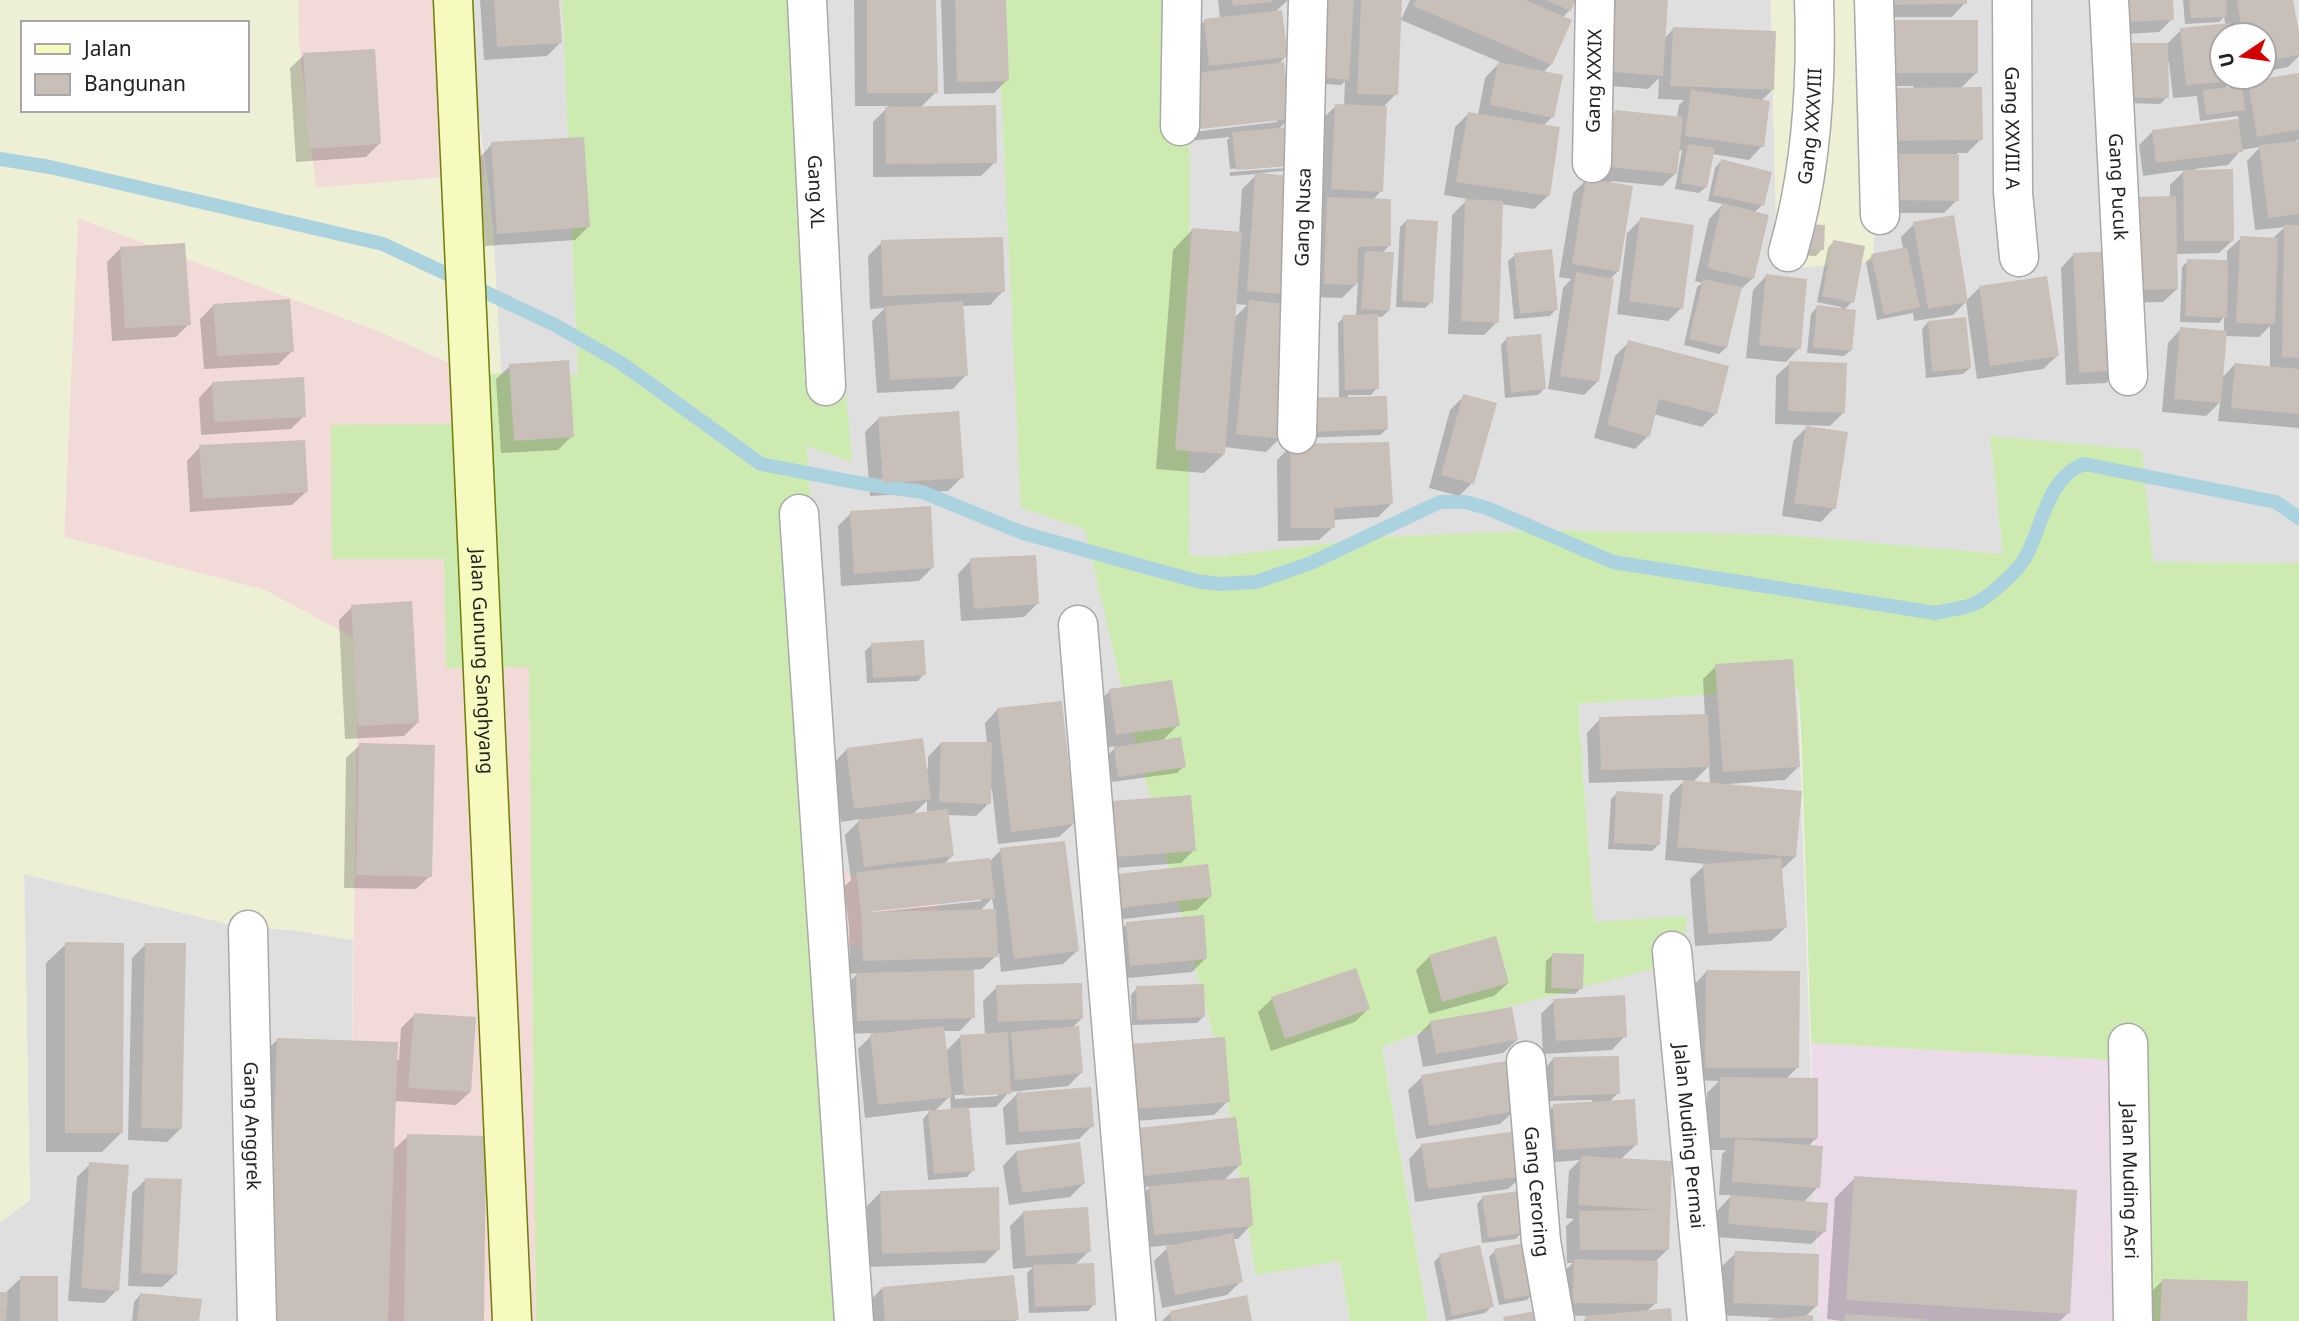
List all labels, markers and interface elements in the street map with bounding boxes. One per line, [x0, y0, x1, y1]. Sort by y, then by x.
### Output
legend [21, 21, 248, 112]
north arrow [2208, 21, 2278, 91]
street label: Gang XXXIX [1580, 28, 1607, 133]
text: Jalan [82, 34, 132, 62]
text: U [2212, 50, 2241, 70]
street label: Gang XXVIII A [1999, 66, 2026, 190]
street label: Gang XXXVIII [1791, 68, 1827, 186]
text: Bangunan [84, 69, 186, 97]
street label: Gang Pucuk [2103, 133, 2134, 241]
street label: Gang XL [802, 154, 831, 229]
street label: Gang Nusa [1288, 167, 1317, 267]
street label: Jalan Gunung Sanghyang [464, 546, 501, 775]
street label: Jalan Muding Permai [1668, 1041, 1711, 1230]
street label: Gang Anggrek [238, 1061, 267, 1190]
street label: Jalan Muding Asri [2116, 1101, 2145, 1259]
street label: Gang Ceroring [1518, 1125, 1557, 1259]

